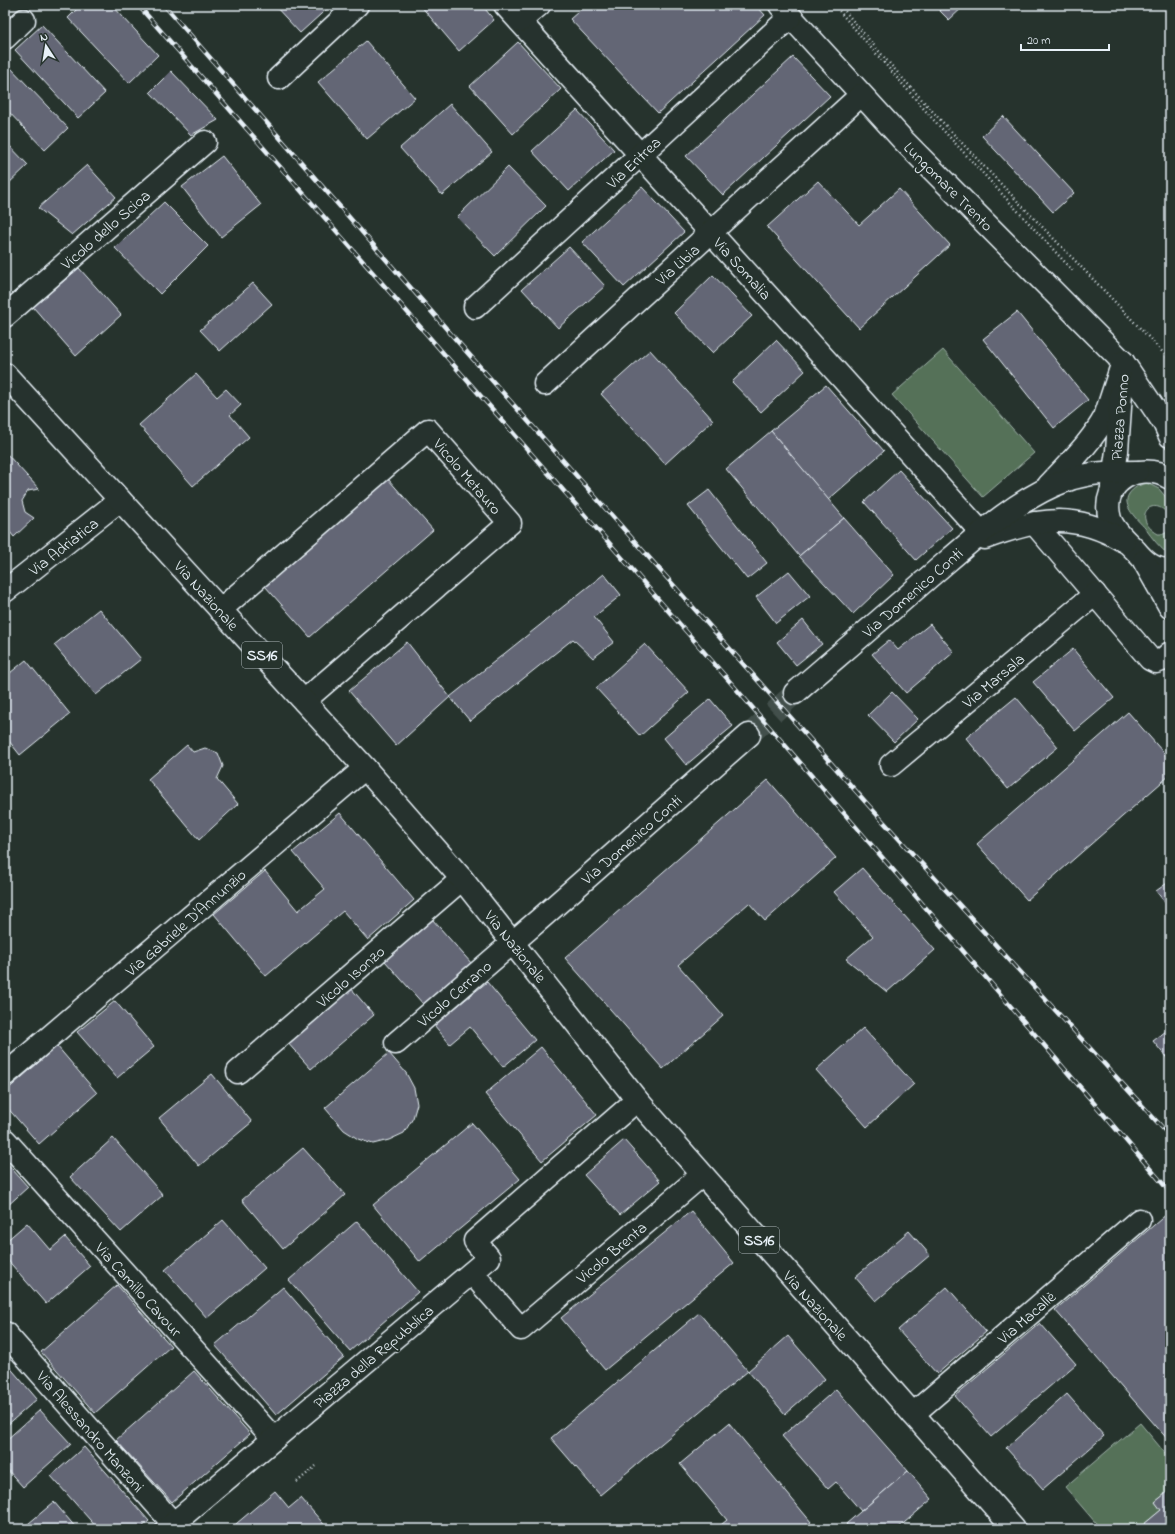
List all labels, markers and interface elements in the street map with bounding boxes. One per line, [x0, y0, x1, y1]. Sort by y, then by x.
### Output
north arrow [26, 26, 66, 66]
scale bar [1021, 26, 1109, 52]
text: N [39, 29, 49, 46]
text: 20 m [1027, 32, 1050, 50]
street label: Via Eritrea [601, 132, 667, 196]
street label: Lungomare Trento [897, 137, 998, 238]
street label: Vicolo dello Scioa [55, 185, 157, 277]
street label: Via Somalia [706, 232, 776, 306]
street label: Via Libia [650, 239, 706, 293]
street label: Piazza Ponno [1105, 373, 1137, 461]
street label: Vicolo Metauro [426, 433, 507, 521]
street label: Via Adriatica [23, 513, 104, 583]
street label: Via Domenico Conti [857, 543, 969, 645]
street label: Via Nazionale [167, 555, 244, 638]
road number: SS16 [242, 642, 282, 668]
street label: Via Marsala [957, 648, 1031, 716]
street label: Via Domenico Conti [576, 790, 688, 892]
street label: Via Gabriele D'Annunzio [120, 864, 252, 984]
street label: Via Nazionale [477, 905, 552, 989]
street label: Vicolo Isonzo [311, 941, 391, 1015]
street label: Vicolo Cerrano [412, 955, 498, 1034]
street label: Vicolo Brenta [571, 1217, 653, 1291]
road number: SS16 [739, 1227, 779, 1253]
street label: Via Camillo Cavour [88, 1237, 187, 1343]
street label: Via Nazionale [776, 1265, 853, 1348]
street label: Via Macallè [992, 1286, 1062, 1351]
street label: Piazza della Repubblica [309, 1300, 440, 1415]
street label: Via Alessandro Manzoni [29, 1365, 149, 1499]

